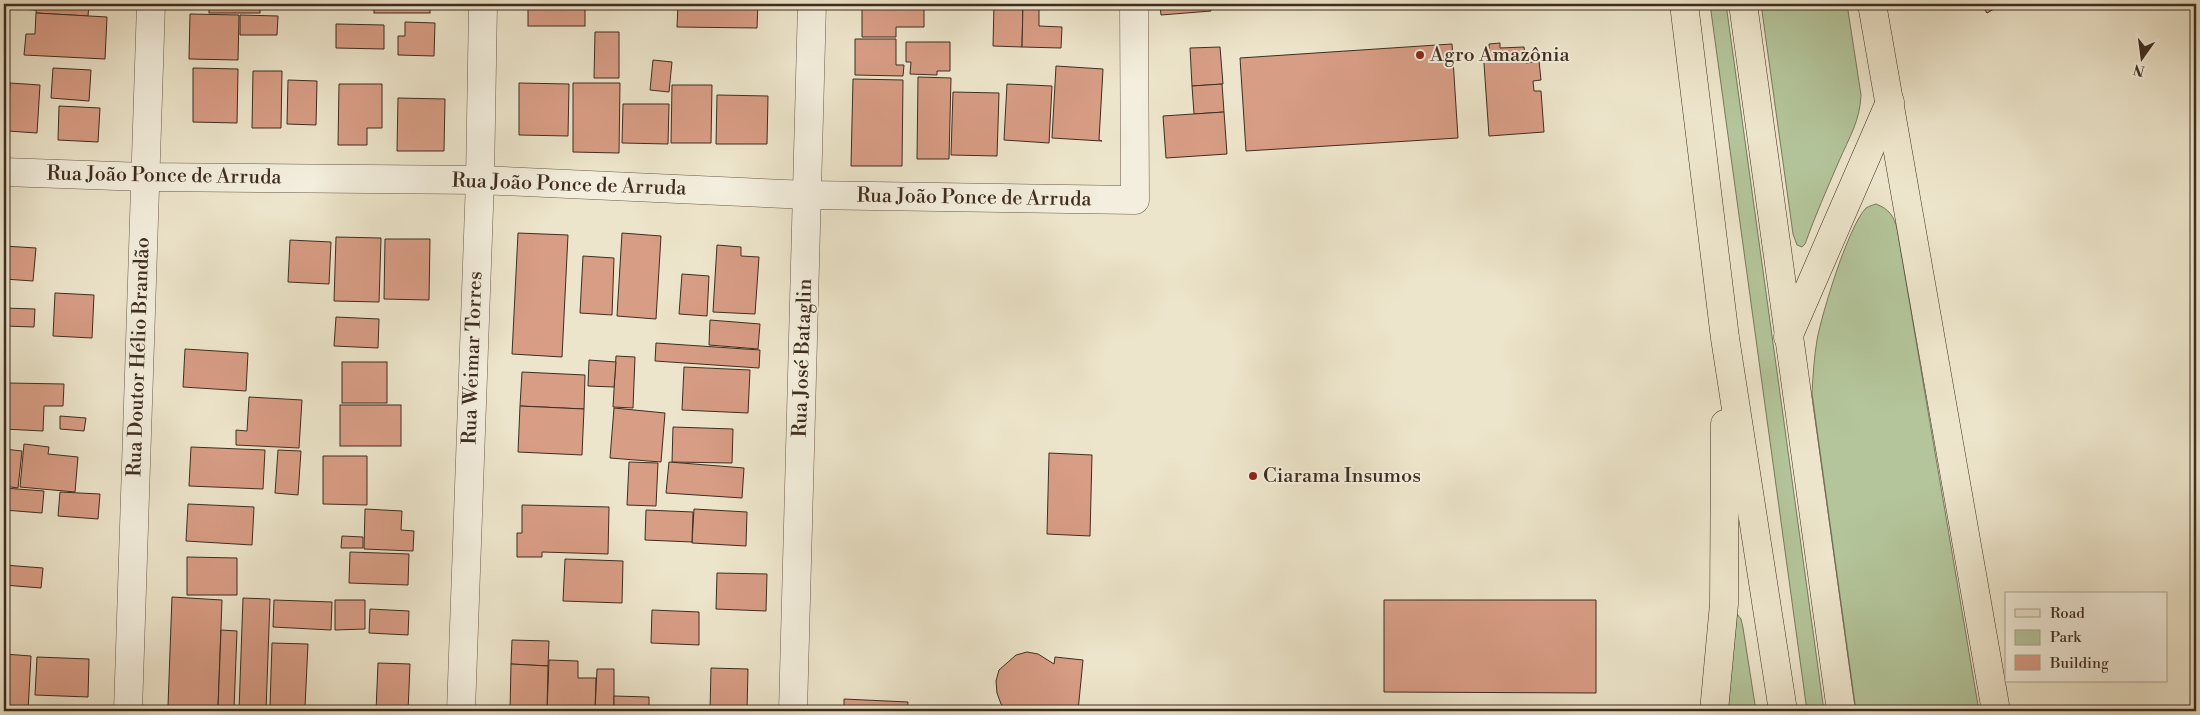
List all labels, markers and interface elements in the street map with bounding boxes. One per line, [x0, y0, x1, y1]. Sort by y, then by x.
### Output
north arrow [2118, 32, 2168, 82]
place label: Agro Amazônia [1429, 43, 1571, 68]
marker: Agro Amazônia [1414, 49, 1426, 61]
text: N [2132, 60, 2147, 80]
street label: Rua João Ponce de Arruda [46, 161, 283, 191]
street label: Rua João Ponce de Arruda [451, 168, 688, 202]
street label: Rua João Ponce de Arruda [856, 183, 1093, 213]
street label: Rua Doutor Hélio Brandão [122, 237, 156, 477]
street label: Rua Weimar Torres [457, 271, 489, 445]
street label: Rua José Bataglin [788, 278, 818, 438]
place label: Ciarama Insumos [1263, 464, 1421, 489]
marker: Ciarama Insumos [1247, 470, 1259, 482]
legend [2005, 592, 2168, 682]
text: Road [2050, 604, 2085, 623]
text: Park [2050, 628, 2082, 647]
text: Building [2049, 654, 2109, 673]

